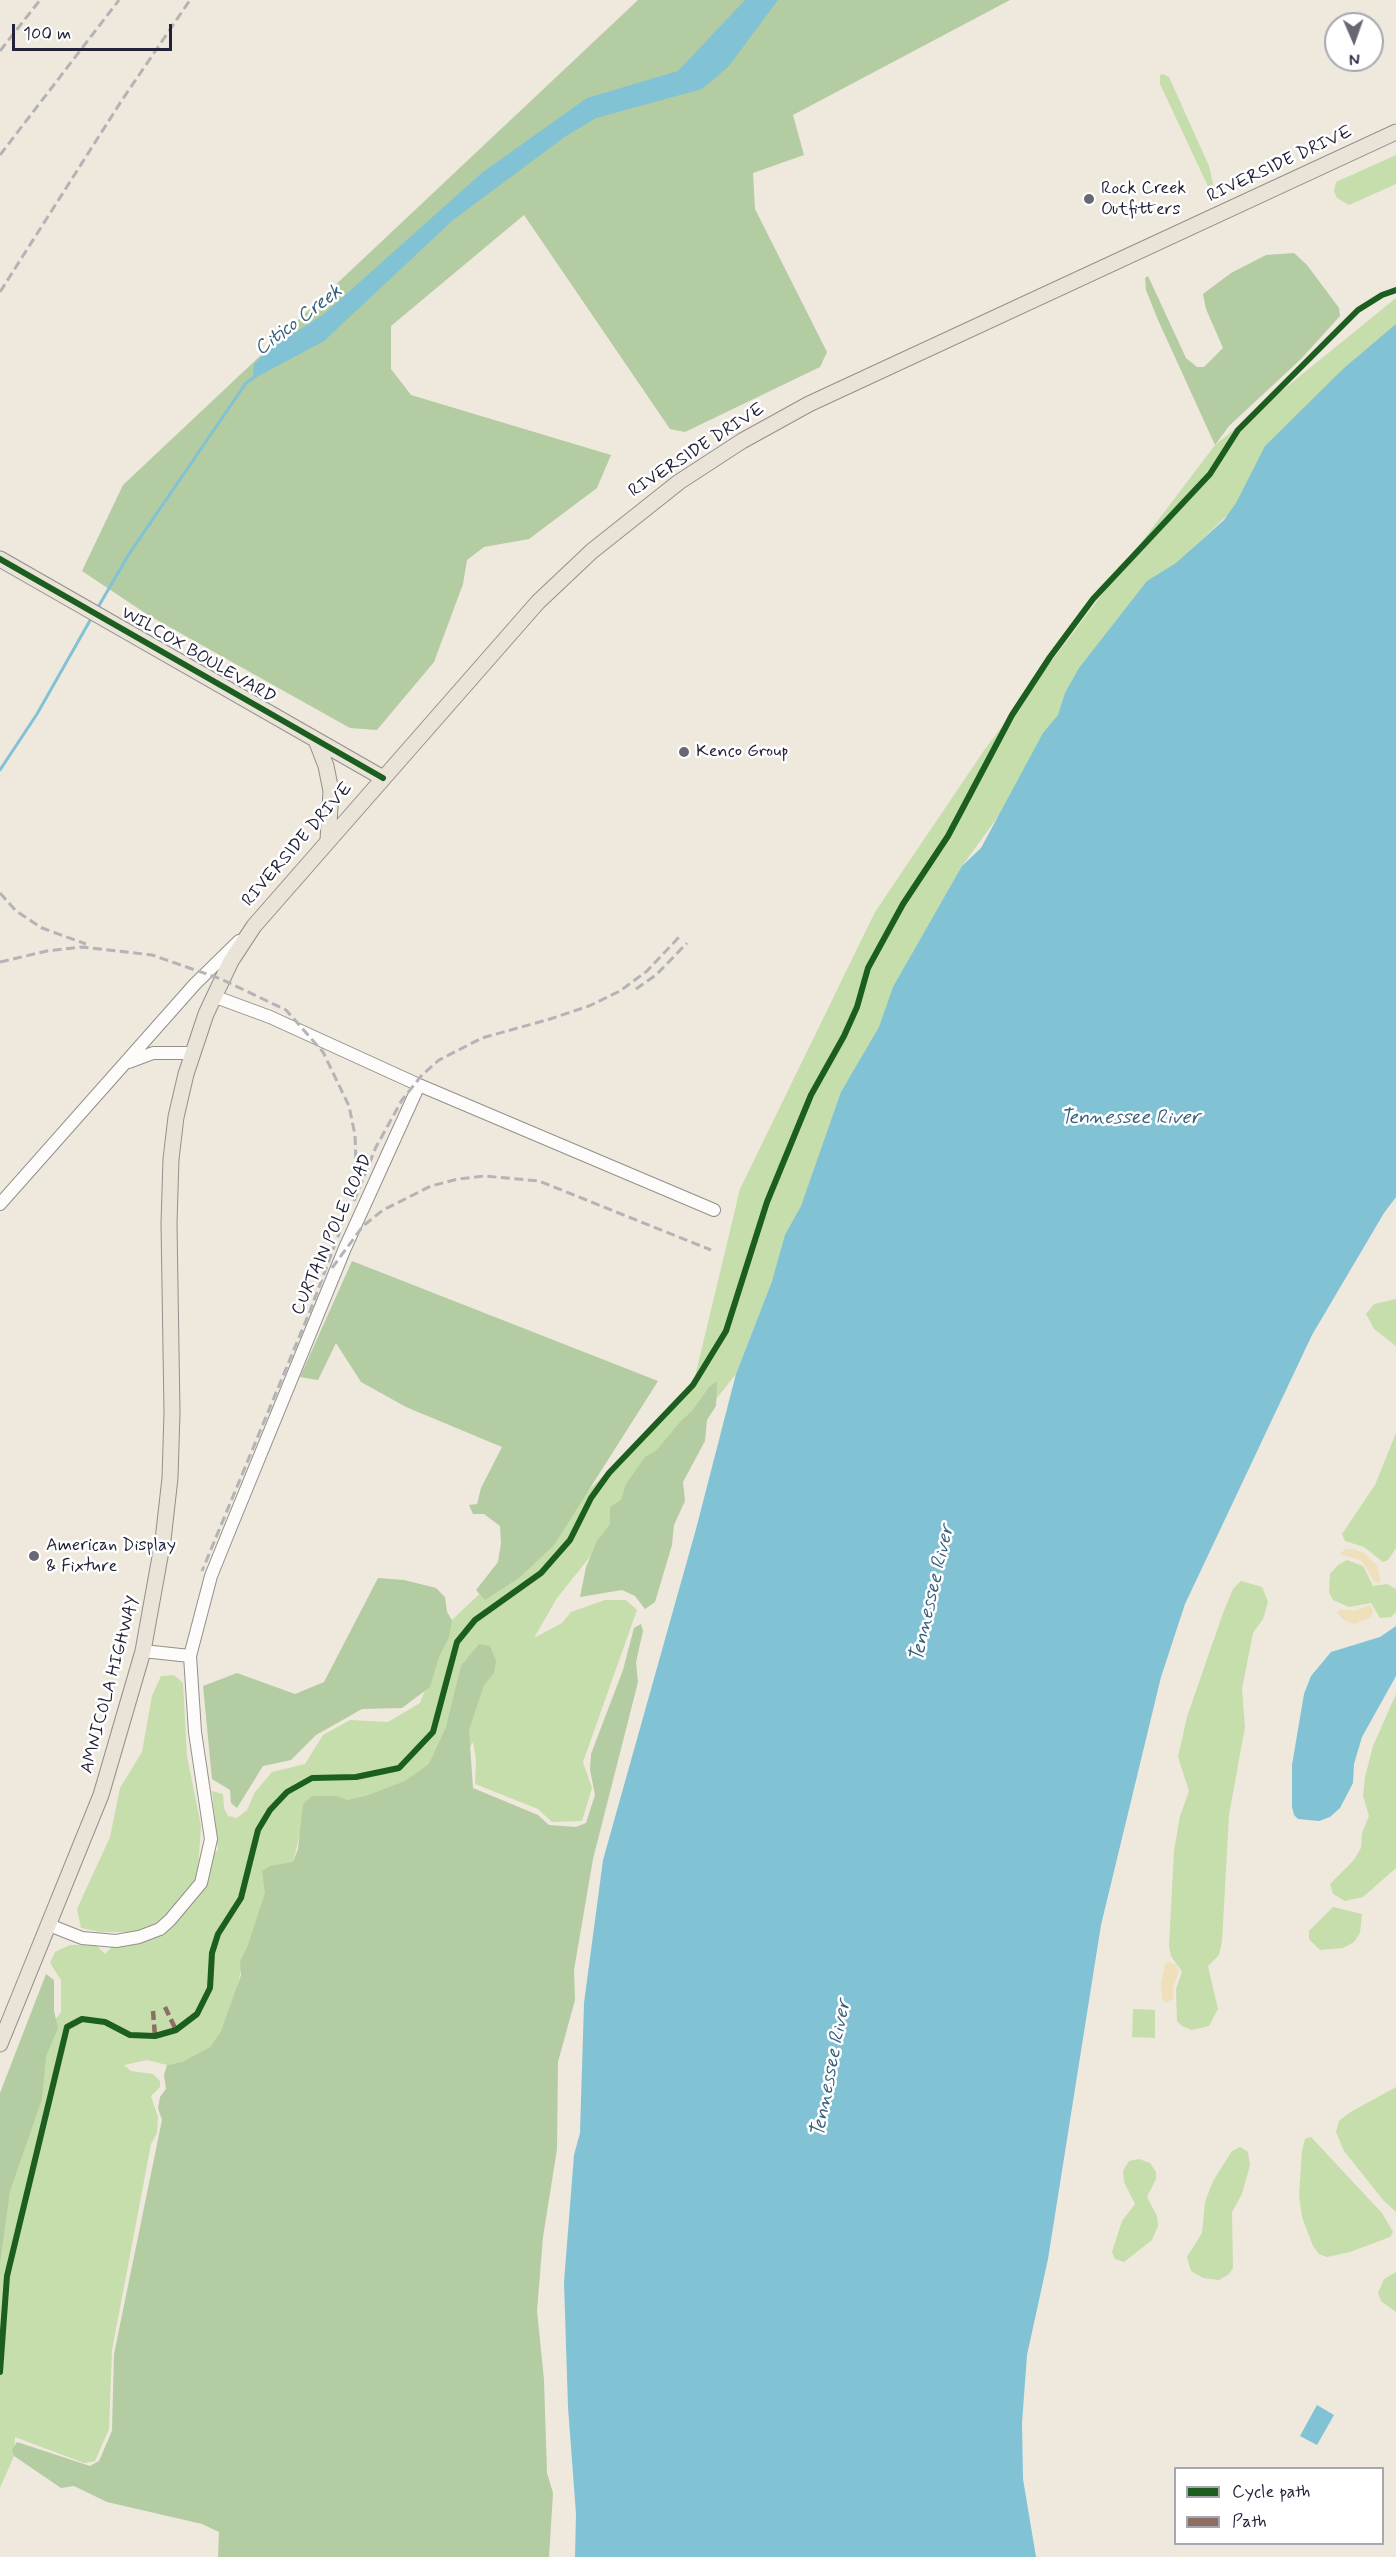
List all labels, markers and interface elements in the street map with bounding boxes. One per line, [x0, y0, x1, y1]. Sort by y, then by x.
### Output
scale bar [15, 12, 176, 50]
north arrow [1324, 12, 1384, 72]
text: 100 m [23, 22, 71, 46]
text: N [1349, 48, 1360, 69]
street label: RIVERSIDE DRIVE [1204, 122, 1356, 208]
place label: Rock Creek Outfitters [1101, 178, 1186, 220]
marker: Rock Creek Outfitters [1082, 192, 1096, 206]
water label: Citico Creek [251, 280, 347, 362]
street label: RIVERSIDE DRIVE [625, 399, 769, 503]
street label: WILCOX BOULEVARD [117, 603, 279, 709]
place label: Kenco Group [696, 741, 789, 763]
marker: Kenco Group [677, 745, 691, 759]
street label: RIVERSIDE DRIVE [238, 778, 358, 912]
water label: Tennessee River [1060, 1107, 1200, 1131]
street label: CURTAIN POLE ROAD [288, 1151, 378, 1319]
water label: Tennessee River [906, 1523, 960, 1665]
place label: American Display & Fixture [46, 1535, 176, 1578]
marker: American Display & Fixture [27, 1549, 41, 1563]
street label: AMNICOLA HIGHWAY [77, 1594, 145, 1776]
water label: Tennessee River [807, 1998, 857, 2140]
legend [1174, 2467, 1384, 2545]
text: Cycle path [1232, 2480, 1310, 2504]
text: Path [1232, 2510, 1267, 2534]

